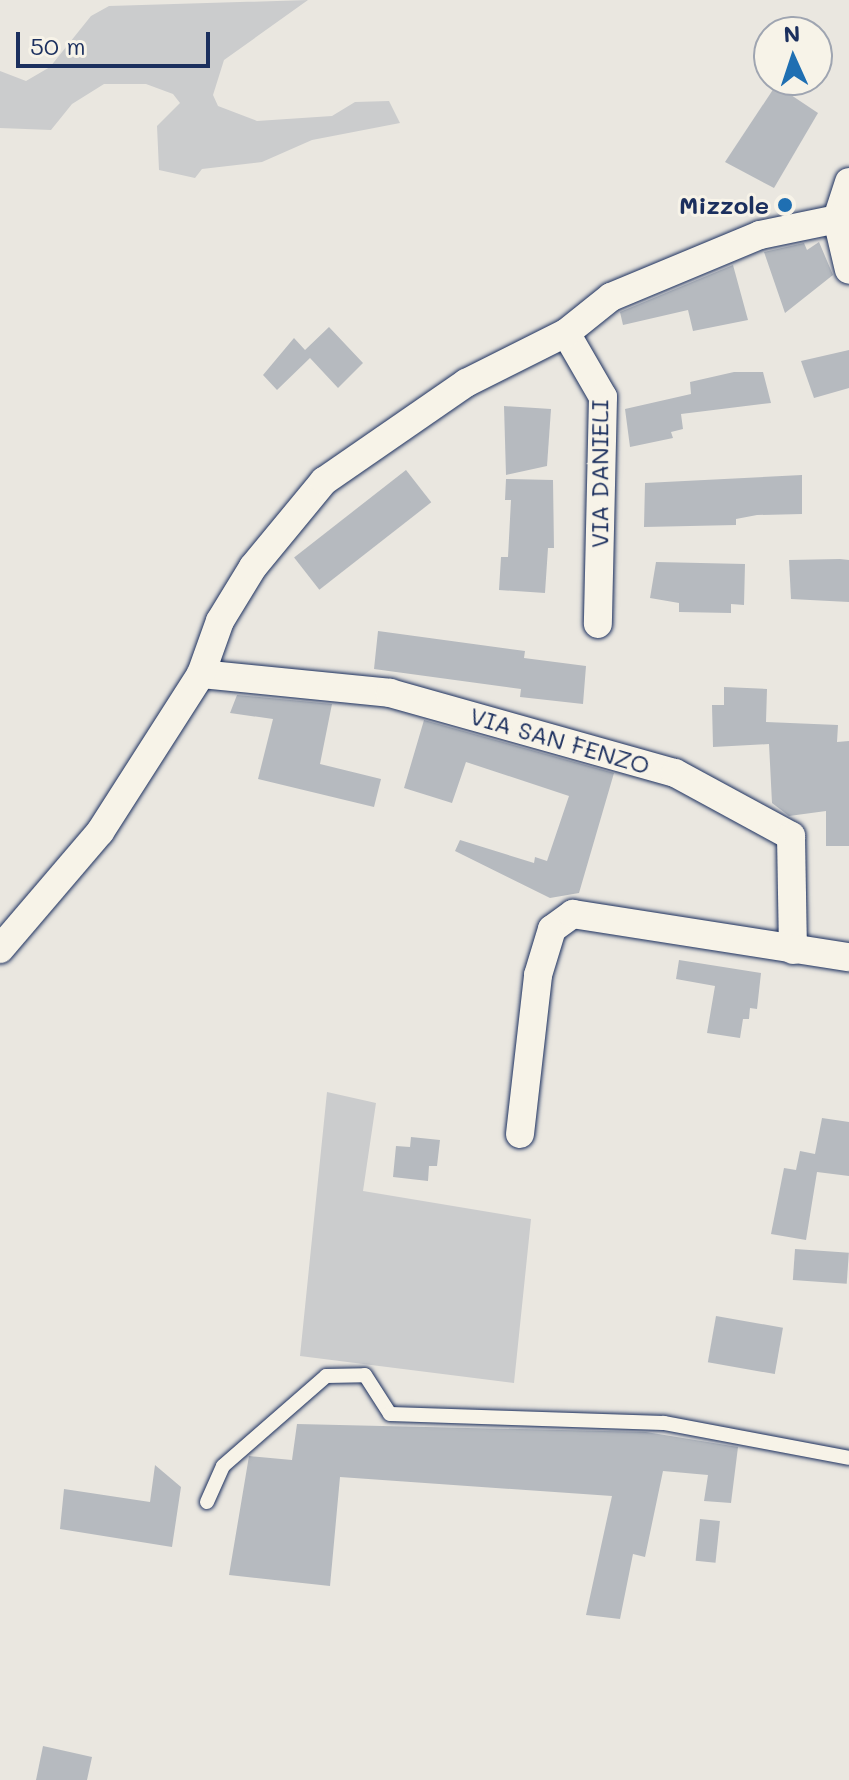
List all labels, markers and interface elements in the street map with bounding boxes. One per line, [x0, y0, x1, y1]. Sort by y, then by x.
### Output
scale bar [20, 16, 214, 66]
north arrow [753, 16, 833, 96]
text: N [783, 19, 801, 48]
text: 50 m [30, 30, 86, 61]
place label: Mizzole [679, 191, 769, 219]
marker: Mizzole [776, 196, 794, 214]
street label: VIA DANIELI [585, 400, 613, 548]
street label: VIA SAN FENZO [467, 701, 653, 779]

